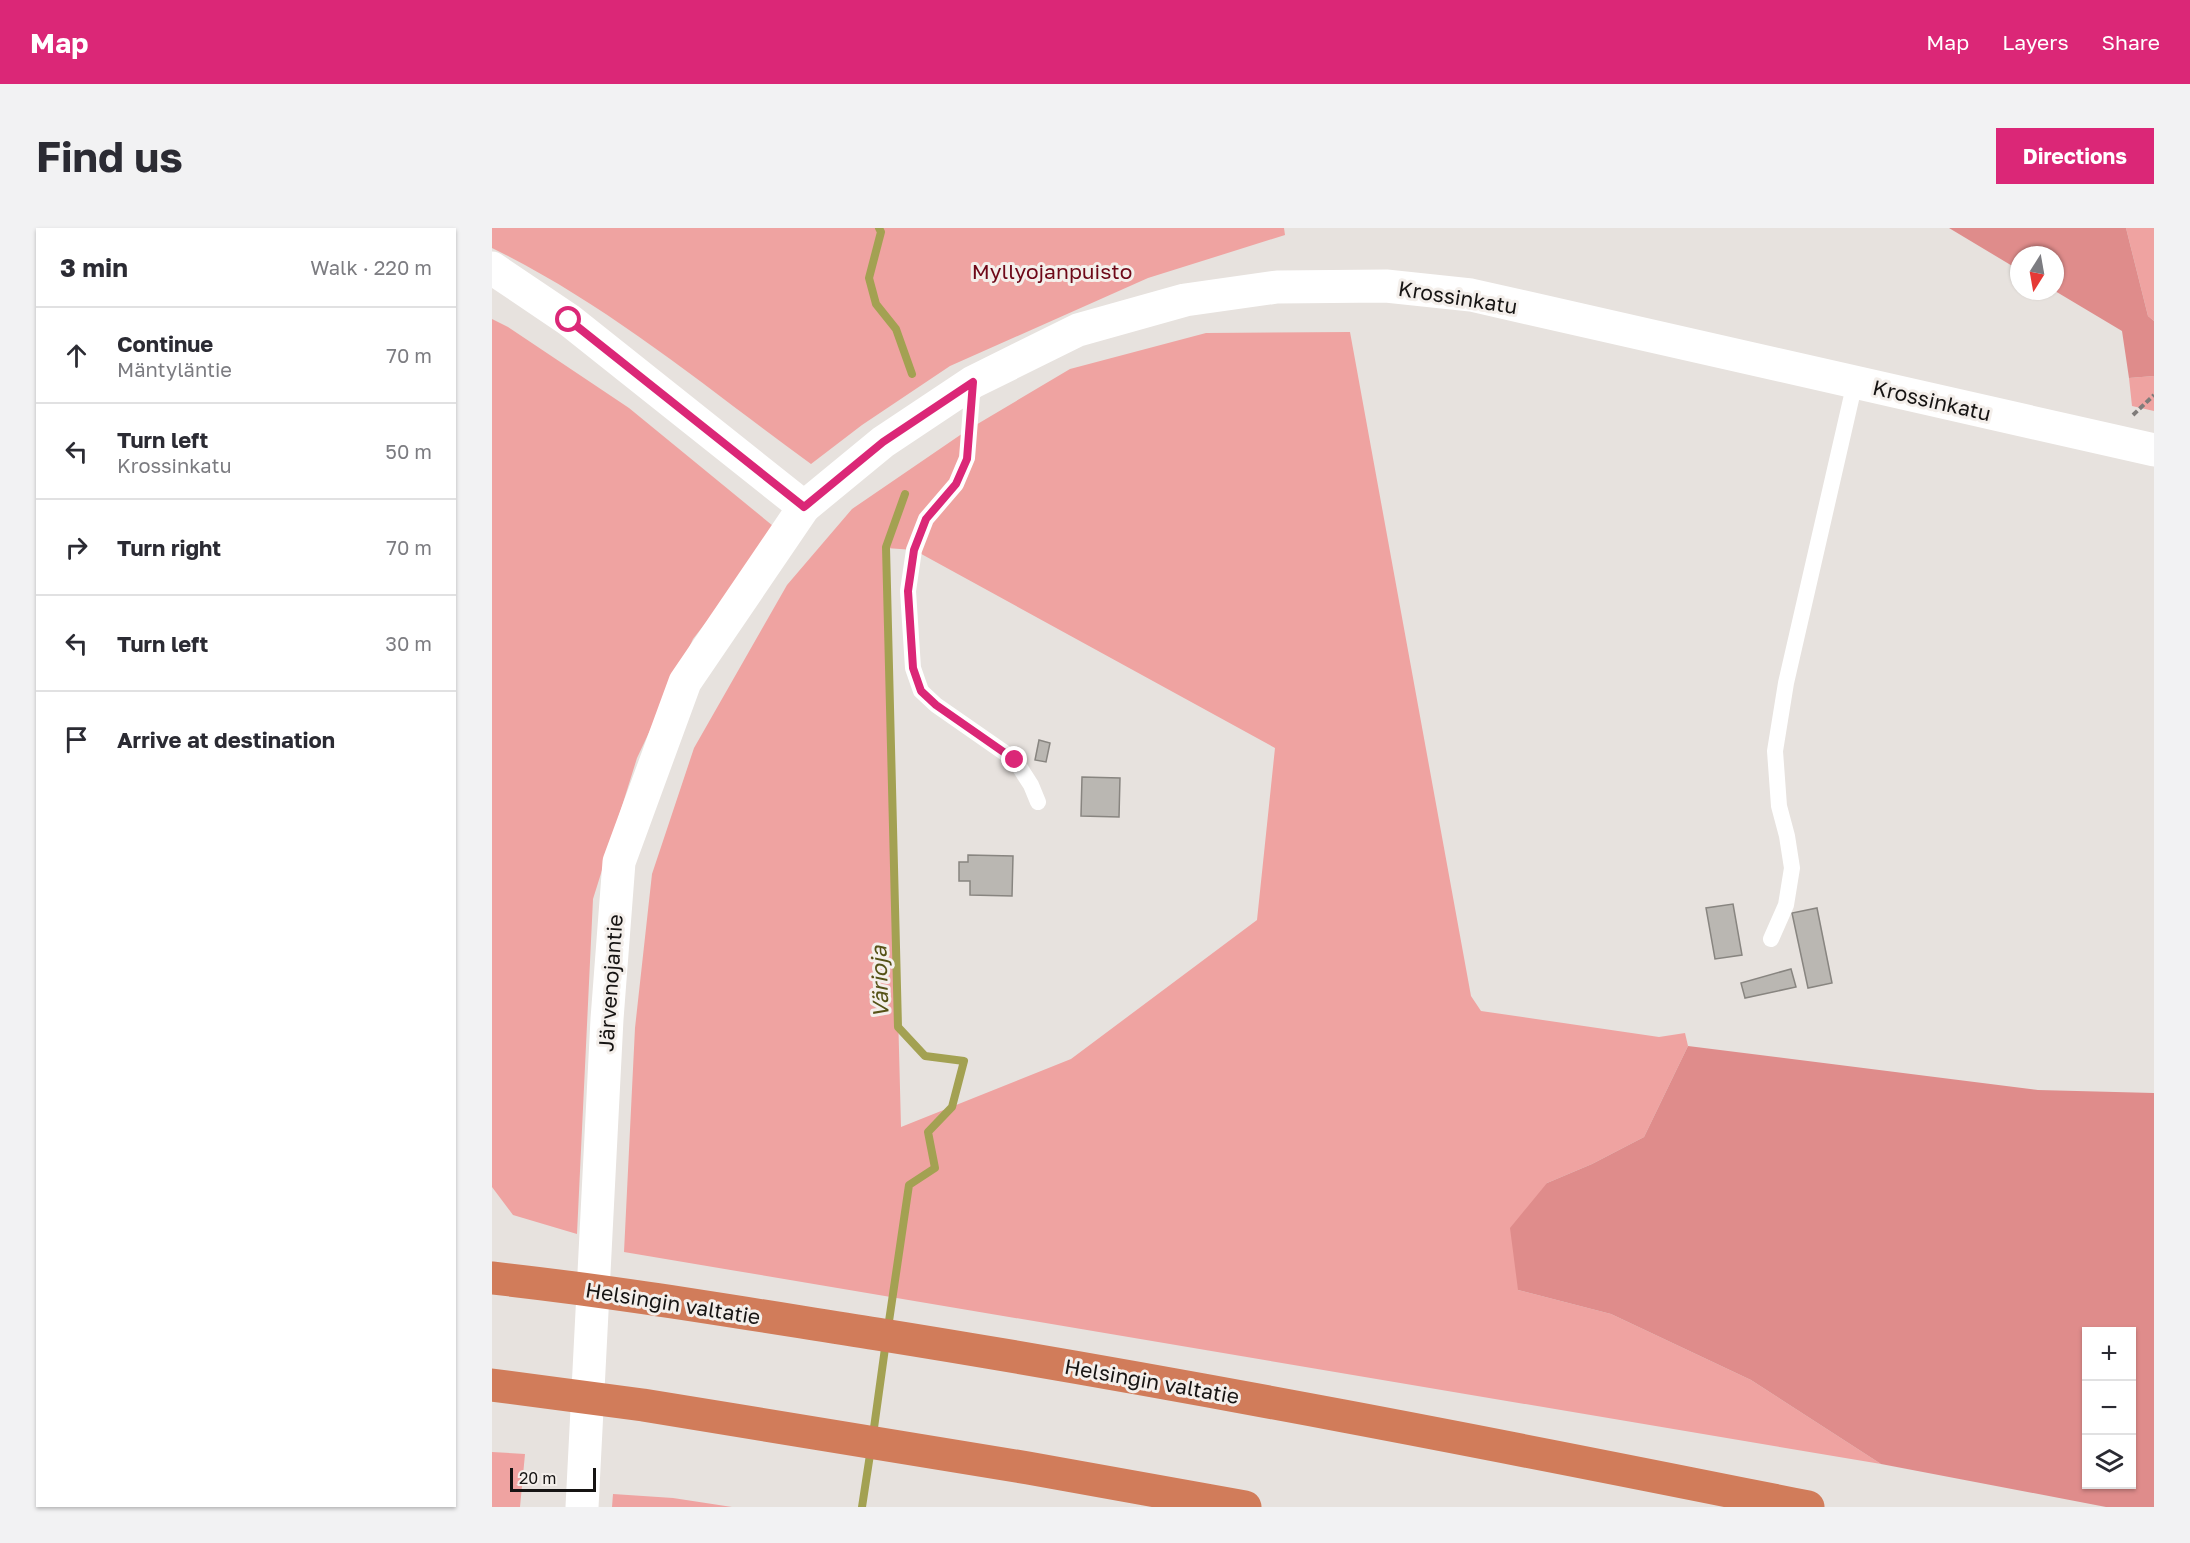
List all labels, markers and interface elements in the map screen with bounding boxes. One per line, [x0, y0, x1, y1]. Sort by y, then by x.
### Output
text: Map [30, 26, 88, 59]
text: Map [1926, 29, 1969, 55]
text: Layers [2002, 29, 2069, 55]
text: Share [2102, 29, 2160, 55]
button: Directions [1996, 128, 2154, 184]
text: Find us [36, 131, 183, 181]
north arrow [2010, 246, 2064, 300]
text: 3 min [60, 252, 128, 283]
text: Walk · 220 m [310, 255, 432, 279]
park label: Myllyojanpuisto [972, 258, 1132, 284]
street label: Krossinkatu [1397, 275, 1519, 319]
route start [555, 306, 581, 332]
text: Continue [117, 330, 213, 357]
icon: ahead [60, 339, 93, 372]
text: 70 m [386, 343, 432, 367]
text: Mäntyläntie [117, 357, 232, 381]
street label: Krossinkatu [1870, 374, 1994, 426]
text: Turn left [117, 426, 208, 453]
icon: left [60, 435, 93, 468]
text: 50 m [385, 439, 432, 463]
text: Krossinkatu [117, 453, 232, 477]
icon: right [60, 531, 93, 564]
text: Turn right [117, 534, 221, 561]
text: 70 m [386, 535, 432, 559]
icon: left [60, 627, 93, 660]
text: Turn left [117, 630, 208, 657]
text: 30 m [385, 631, 432, 655]
icon: arrive [60, 723, 93, 756]
text: Arrive at destination [117, 726, 335, 753]
route end [1001, 746, 1027, 772]
street label: Järvenojantie [592, 913, 628, 1053]
water label: Värioja [864, 944, 894, 1018]
street label: Helsingin valtatie [584, 1276, 762, 1330]
map controls [2082, 1327, 2136, 1489]
button: + [2082, 1327, 2136, 1381]
street label: Helsingin valtatie [1063, 1353, 1241, 1409]
button: − [2082, 1381, 2136, 1435]
button: layers [2082, 1435, 2136, 1489]
scale bar [510, 1465, 596, 1492]
text: 20 m [519, 1468, 556, 1488]

